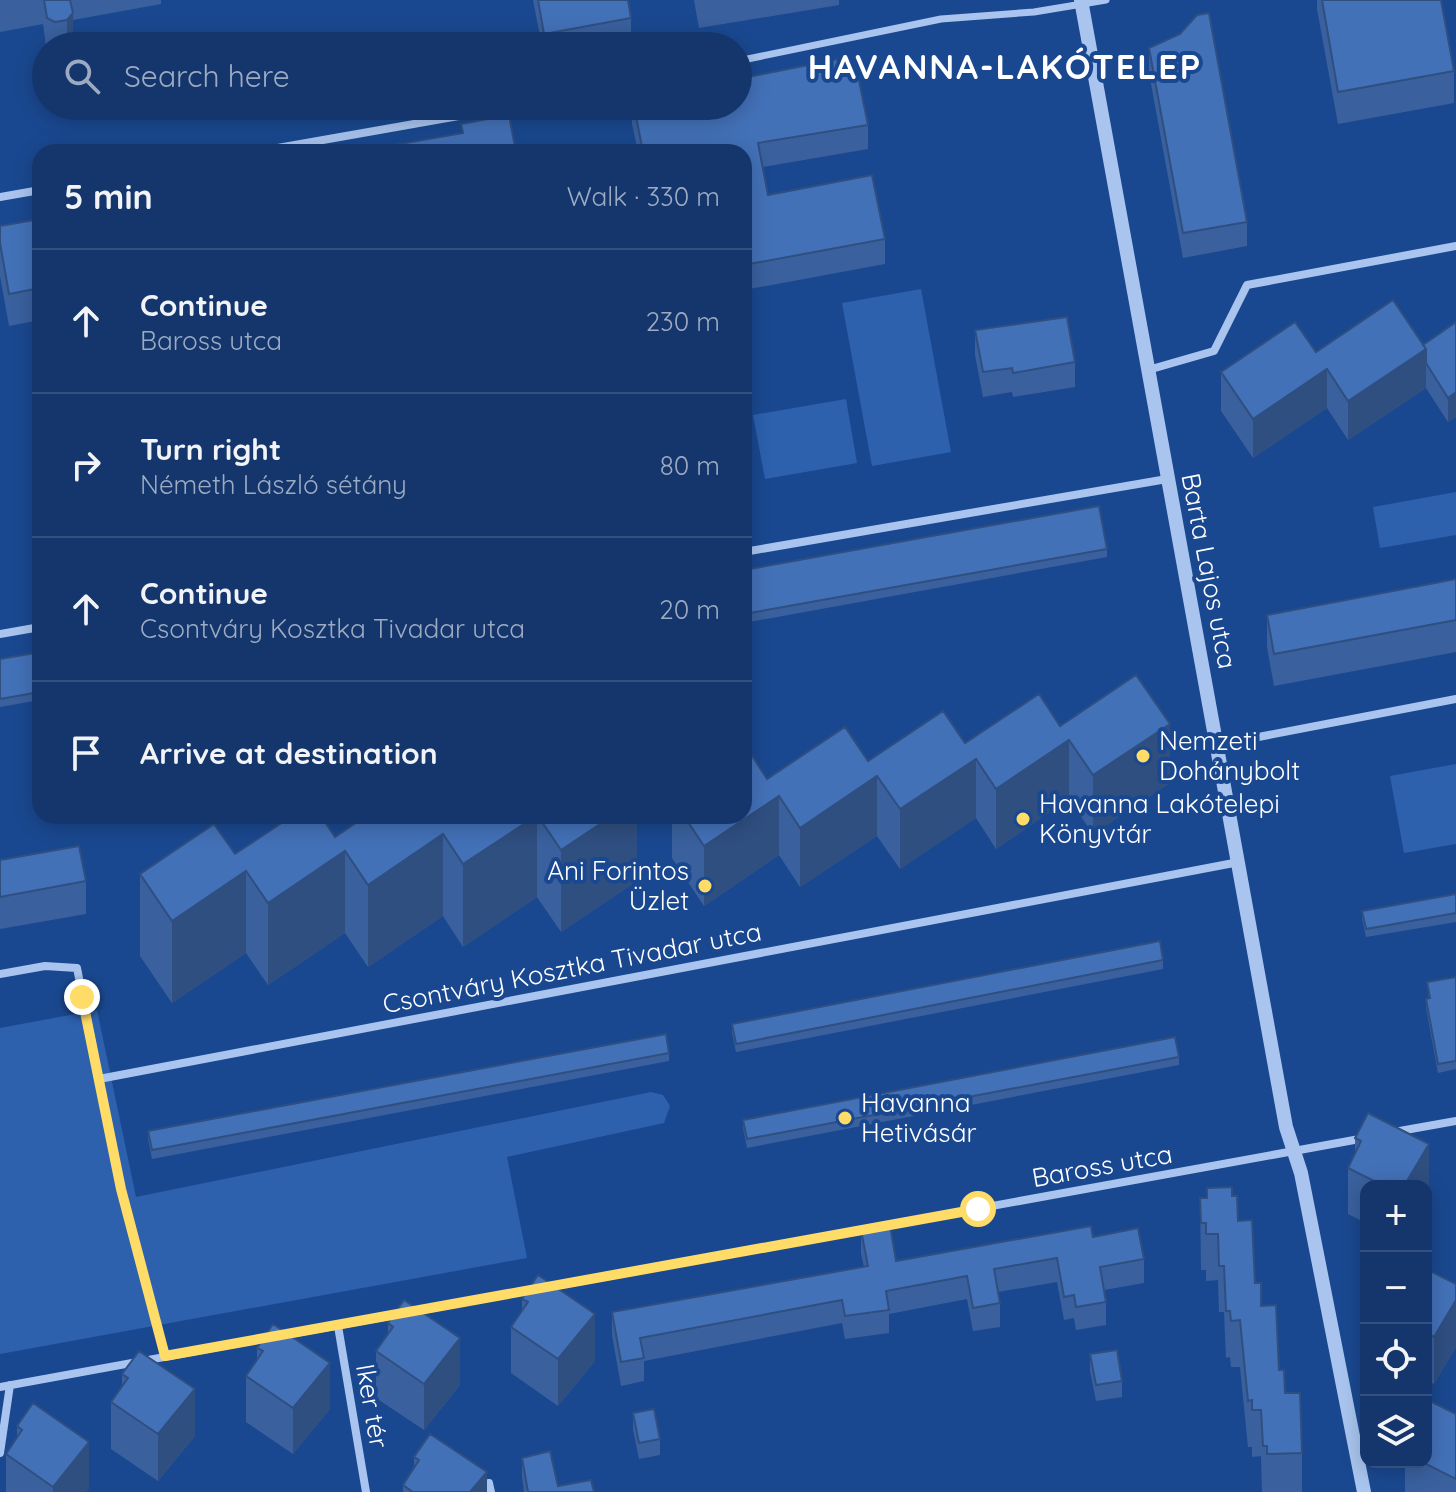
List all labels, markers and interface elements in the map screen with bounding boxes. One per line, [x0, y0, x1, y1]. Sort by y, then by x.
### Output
search box [32, 32, 752, 120]
district label: HAVANNA-LAKÓTELEP [808, 45, 1202, 88]
icon: search [60, 54, 104, 98]
text: Search here [124, 57, 290, 95]
text: 5 min [64, 175, 153, 218]
text: Walk · 330 m [567, 180, 720, 213]
text: Continue [140, 286, 268, 324]
icon: ahead [64, 299, 108, 343]
text: 230 m [646, 305, 720, 338]
text: Baross utca [140, 324, 282, 357]
text: Turn right [140, 430, 281, 468]
icon: right [64, 443, 108, 487]
text: 80 m [660, 449, 720, 482]
text: Németh László sétány [140, 468, 407, 501]
street label: Barta Lajos utca [1174, 470, 1245, 672]
text: Continue [140, 574, 268, 612]
icon: ahead [64, 587, 108, 631]
text: 20 m [659, 593, 720, 626]
text: Csontváry Kosztka Tivadar utca [140, 612, 525, 645]
place label: Nemzeti Dohánybolt [1159, 724, 1300, 787]
icon: arrive [64, 731, 108, 775]
text: Arrive at destination [140, 734, 438, 772]
marker: Nemzeti Dohánybolt [1134, 747, 1152, 765]
place label: Havanna Lakótelepi Könyvtár [1039, 787, 1280, 850]
marker: Havanna Lakótelepi Könyvtár [1014, 810, 1032, 828]
place label: Ani Forintos Üzlet [547, 854, 689, 917]
marker: Ani Forintos Üzlet [696, 877, 714, 895]
street label: Csontváry Kosztka Tivadar utca [380, 915, 764, 1020]
route end [64, 979, 100, 1015]
place label: Havanna Hetivásár [861, 1086, 976, 1149]
marker: Havanna Hetivásár [836, 1109, 854, 1127]
street label: Baross utca [1029, 1137, 1175, 1194]
map controls [1360, 1180, 1432, 1468]
button: + [1360, 1180, 1432, 1252]
route start [960, 1191, 996, 1227]
button: − [1360, 1252, 1432, 1324]
button: locate [1360, 1324, 1432, 1396]
street label: Iker tér [349, 1361, 396, 1451]
button: layers [1360, 1396, 1432, 1468]

